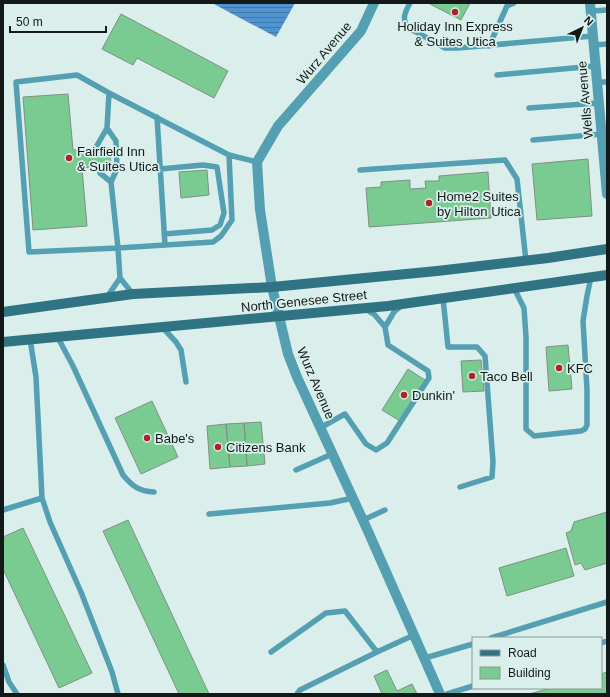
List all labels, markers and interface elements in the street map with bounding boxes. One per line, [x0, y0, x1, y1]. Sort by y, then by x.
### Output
marker: Holiday Inn Express & Suites Utica [450, 7, 460, 17]
scale bar [10, 8, 106, 34]
north arrow [562, 8, 602, 48]
text: N [582, 14, 596, 28]
text: 50 m [16, 15, 43, 29]
street label: Wurz Avenue [294, 19, 354, 87]
place label: Holiday Inn Express & Suites Utica [397, 19, 513, 49]
street label: Wells Avenue [574, 60, 596, 140]
place label: Fairfield Inn & Suites Utica [77, 144, 159, 174]
marker: Fairfield Inn & Suites Utica [64, 153, 74, 163]
place label: Home2 Suites by Hilton Utica [437, 189, 522, 219]
marker: Home2 Suites by Hilton Utica [424, 198, 434, 208]
street label: North Genesee Street [240, 287, 368, 315]
street label: Wurz Avenue [294, 345, 338, 421]
place label: KFC [567, 361, 593, 376]
marker: KFC [554, 363, 564, 373]
place label: Taco Bell [480, 369, 533, 384]
marker: Taco Bell [467, 371, 477, 381]
place label: Dunkin' [412, 388, 455, 403]
marker: Dunkin' [399, 390, 409, 400]
place label: Babe's [155, 431, 195, 446]
marker: Babe's [142, 433, 152, 443]
place label: Citizens Bank [226, 440, 306, 455]
marker: Citizens Bank [213, 442, 223, 452]
legend [472, 637, 602, 689]
text: Road [508, 646, 537, 660]
text: Building [508, 666, 551, 680]

